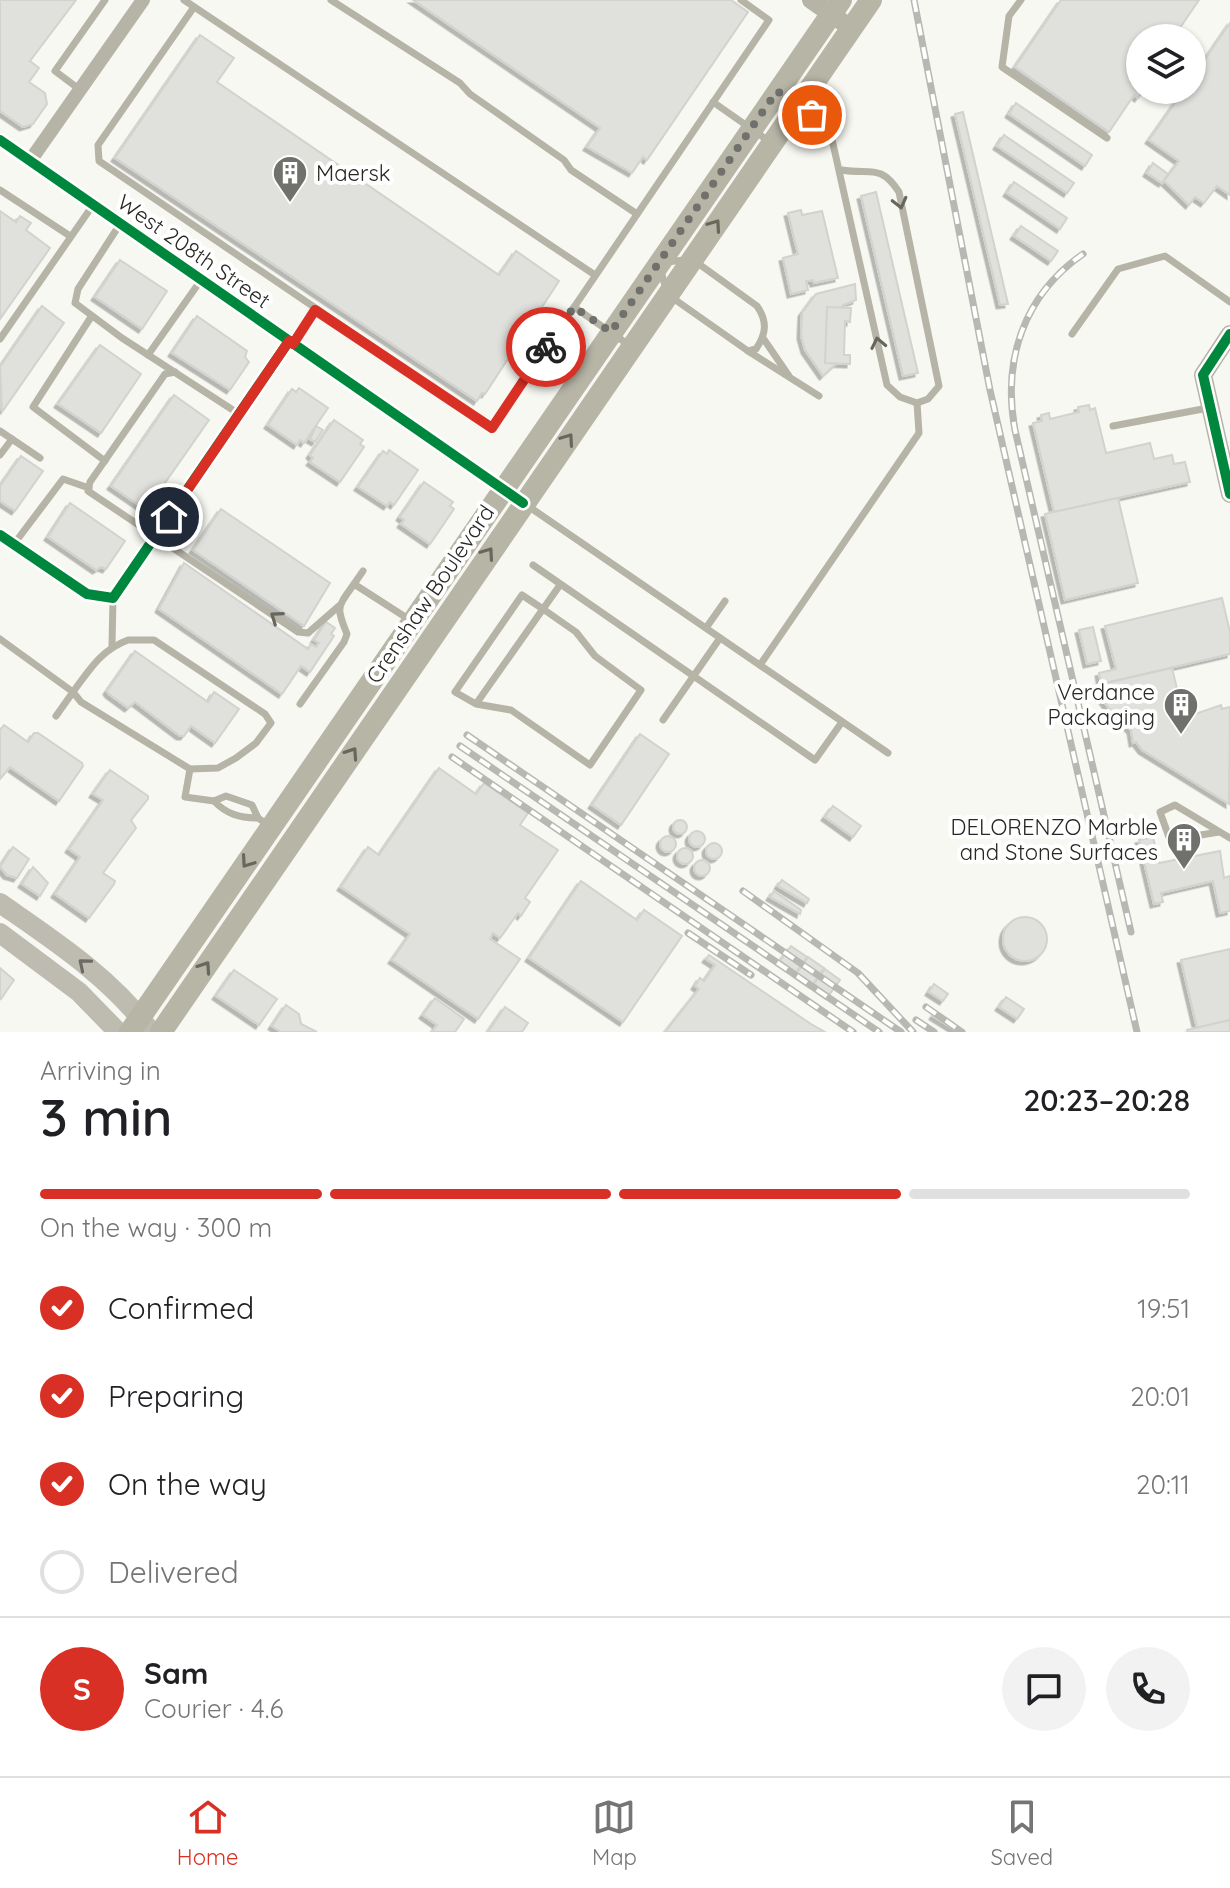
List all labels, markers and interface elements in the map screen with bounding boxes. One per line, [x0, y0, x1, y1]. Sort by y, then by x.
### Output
map controls [1126, 24, 1206, 104]
button: layers [1126, 24, 1206, 104]
pin [778, 81, 846, 149]
icon: bag [790, 93, 834, 137]
building icon: Maersk [271, 154, 309, 204]
place label: Maersk [316, 159, 391, 187]
street label: West 208th Street [112, 188, 276, 314]
one-way arrow [891, 196, 908, 210]
one-way arrow [705, 219, 720, 233]
courier [506, 307, 586, 387]
icon: bike [524, 325, 568, 369]
one-way arrow [870, 337, 887, 350]
one-way arrow [558, 433, 573, 447]
pin [135, 483, 203, 551]
icon: home [147, 495, 191, 539]
street label: Crenshaw Boulevard [360, 499, 500, 689]
one-way arrow [478, 547, 493, 561]
one-way arrow [270, 612, 284, 627]
place label: Verdance Packaging [1047, 678, 1155, 731]
building icon: Verdance Packaging [1162, 686, 1200, 736]
one-way arrow [342, 747, 357, 761]
place label: DELORENZO Marble and Stone Surfaces [951, 813, 1158, 866]
building icon: DELORENZO Marble and Stone Surfaces [1165, 821, 1203, 871]
one-way arrow [242, 854, 257, 868]
one-way arrow [78, 959, 93, 974]
one-way arrow [195, 962, 210, 976]
text: Arriving in [40, 1054, 161, 1087]
text: 20:23–20:28 [1023, 1081, 1190, 1119]
text: 3 min [40, 1084, 173, 1149]
text: On the way · 300 m [40, 1211, 272, 1244]
icon: check [40, 1286, 84, 1330]
text: Confirmed [108, 1289, 254, 1327]
text: 19:51 [1137, 1292, 1190, 1325]
icon: check [40, 1374, 84, 1418]
text: Preparing [108, 1377, 244, 1415]
text: 20:01 [1130, 1380, 1190, 1413]
icon: check [40, 1462, 84, 1506]
text: On the way [108, 1465, 267, 1503]
text: 20:11 [1136, 1468, 1190, 1501]
text: Delivered [108, 1553, 239, 1591]
button: chat [1002, 1647, 1086, 1731]
button: phone [1106, 1647, 1190, 1731]
text: Sam [144, 1654, 208, 1692]
text: S [73, 1670, 91, 1708]
text: Courier · 4.6 [144, 1692, 283, 1725]
tab: Home [177, 1795, 238, 1871]
tab: Map [592, 1795, 637, 1871]
tab: Saved [990, 1795, 1053, 1871]

